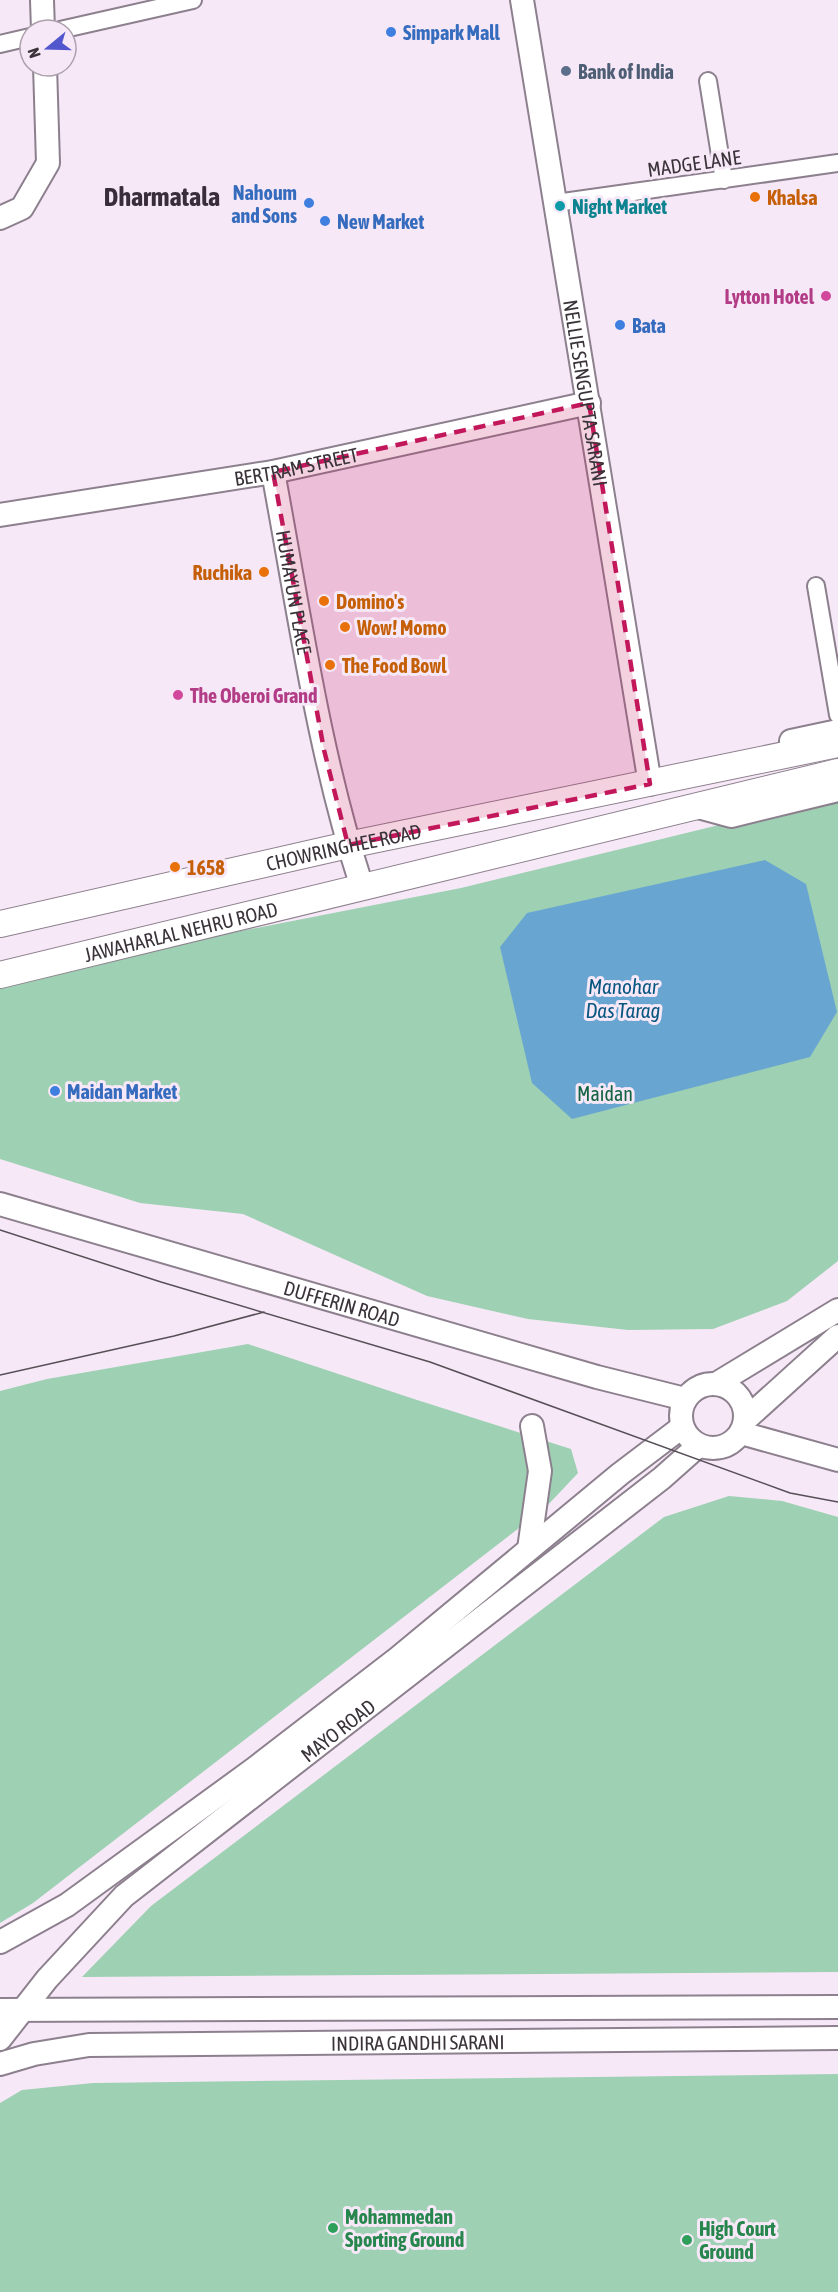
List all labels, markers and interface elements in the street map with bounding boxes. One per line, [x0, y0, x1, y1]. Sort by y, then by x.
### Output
north arrow [18, 18, 78, 78]
place label: Simpark Mall [403, 21, 501, 44]
marker: Simpark Mall [384, 25, 398, 39]
text: N [24, 45, 44, 60]
place label: Bank of India [578, 60, 674, 83]
marker: Bank of India [559, 64, 573, 78]
street label: MADGE LANE [646, 145, 743, 181]
place label: Nahoum and Sons [231, 181, 297, 227]
district label: Dharmatala [104, 182, 220, 212]
place label: Khalsa [767, 186, 817, 209]
marker: Khalsa [748, 190, 762, 204]
place label: Night Market [572, 195, 667, 218]
marker: Nahoum and Sons [302, 196, 316, 210]
marker: Night Market [553, 199, 567, 213]
place label: New Market [337, 210, 424, 233]
marker: New Market [318, 214, 332, 228]
place label: Lytton Hotel [725, 285, 815, 308]
marker: Lytton Hotel [819, 289, 833, 303]
street label: NELLIE SENGUPTA SARANI [560, 298, 613, 488]
place label: Bata [632, 314, 666, 337]
marker: Bata [613, 318, 627, 332]
street label: BERTRAM STREET [232, 442, 360, 489]
street label: HUMAYUN PLACE [272, 528, 317, 657]
place label: Ruchika [193, 561, 252, 584]
marker: Ruchika [257, 565, 271, 579]
place label: Domino's [336, 590, 404, 613]
marker: Domino's [317, 594, 331, 608]
place label: Wow! Momo [356, 616, 447, 639]
marker: Wow! Momo [338, 620, 352, 634]
place label: The Food Bowl [342, 654, 447, 677]
marker: The Food Bowl [323, 658, 337, 672]
place label: The Oberoi Grand [190, 684, 317, 707]
marker: The Oberoi Grand [171, 688, 185, 702]
street label: CHOWRINGHEE ROAD [264, 819, 423, 875]
place label: 1658 [187, 856, 225, 879]
marker: 1658 [168, 860, 182, 874]
street label: JAWAHARLAL NEHRU ROAD [82, 897, 280, 966]
water label: Manohar Das Tarag [586, 974, 660, 1022]
place label: Maidan Market [67, 1080, 178, 1103]
park label: Maidan [577, 1082, 633, 1105]
marker: Maidan Market [48, 1084, 62, 1098]
street label: DUFFERIN ROAD [281, 1275, 403, 1331]
street label: MAYO ROAD [296, 1694, 379, 1766]
street label: INDIRA GANDHI SARANI [331, 2030, 505, 2054]
place label: Mohammedan Sporting Ground [345, 2205, 464, 2251]
place label: High Court Ground [699, 2217, 776, 2263]
marker: Mohammedan Sporting Ground [326, 2221, 340, 2235]
marker: High Court Ground [680, 2233, 694, 2247]

